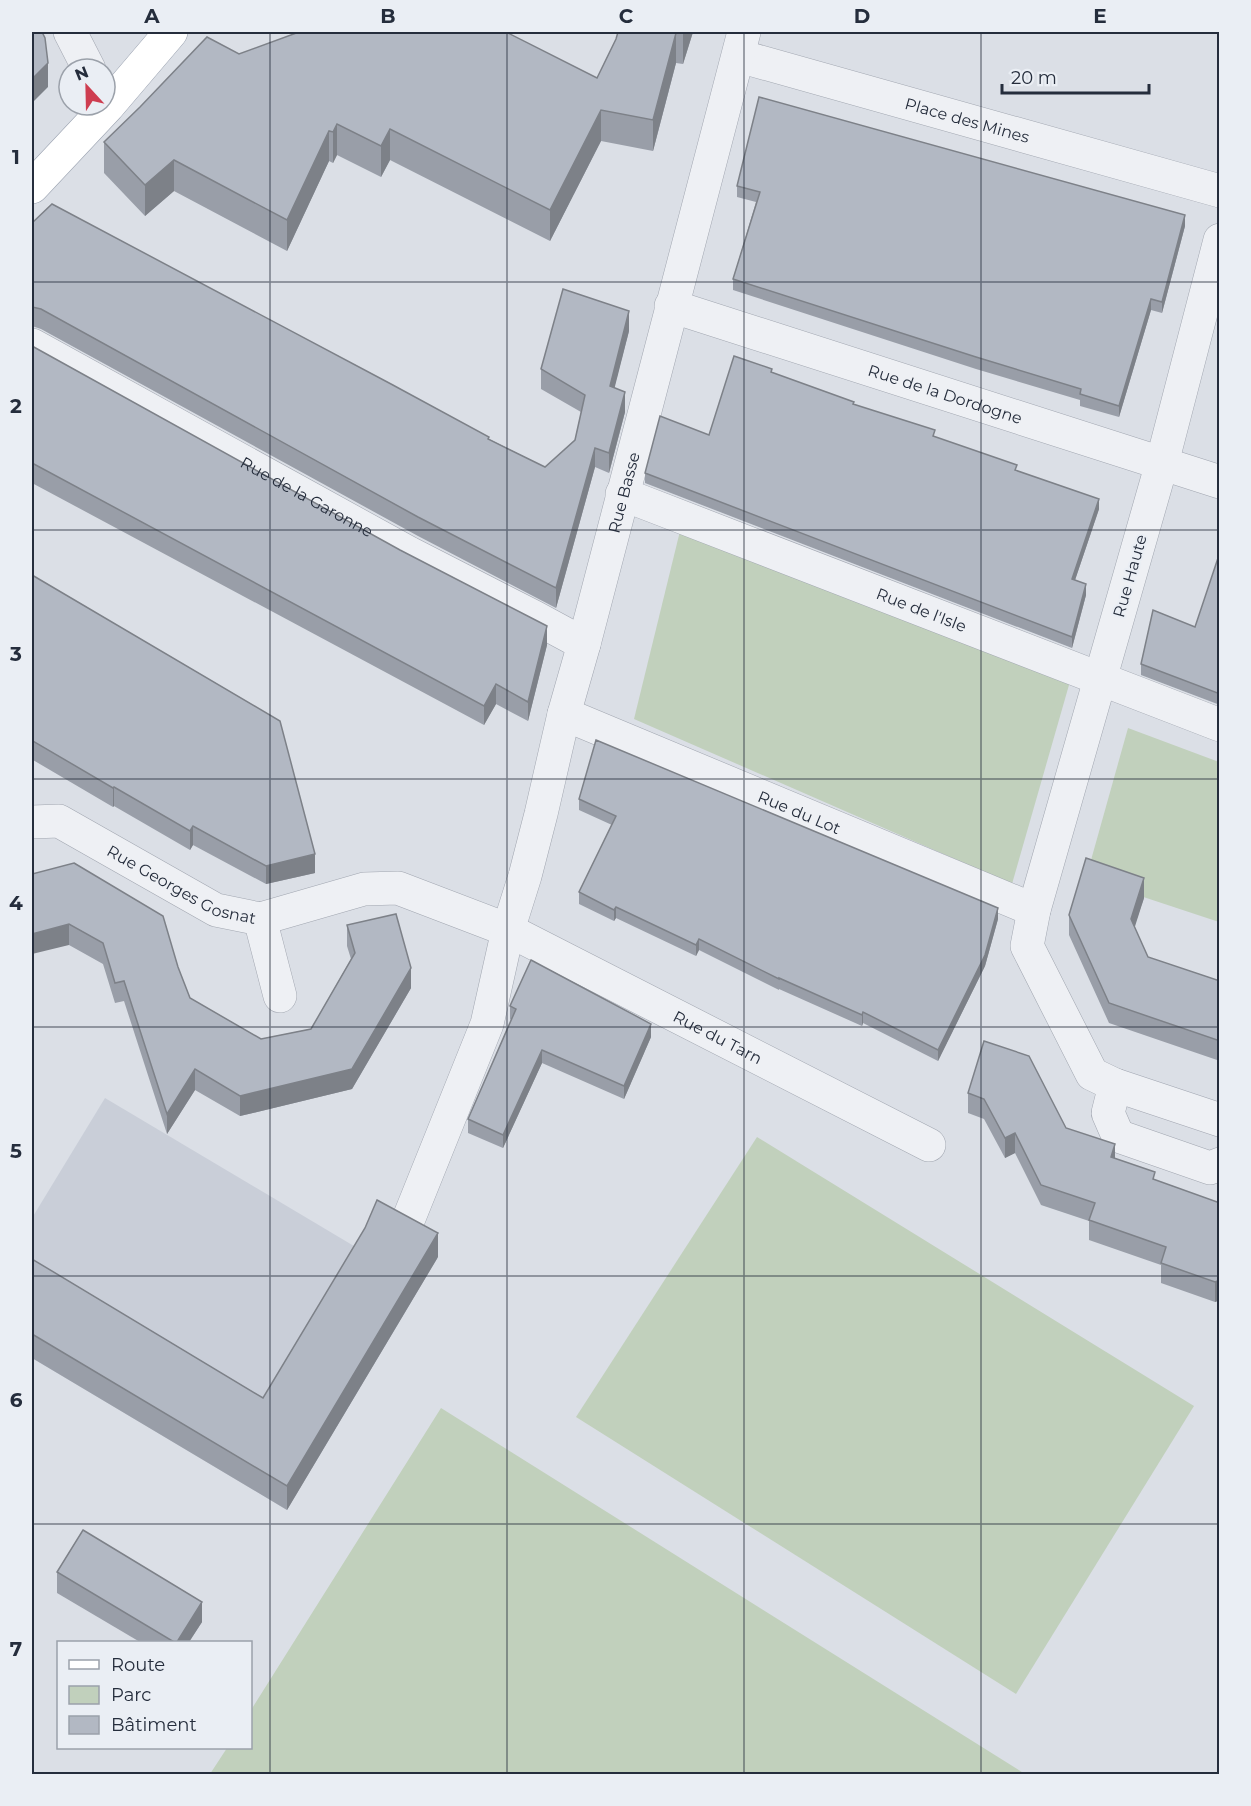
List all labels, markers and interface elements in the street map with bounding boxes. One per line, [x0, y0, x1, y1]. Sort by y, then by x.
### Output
text: A [143, 4, 160, 28]
text: B [380, 4, 396, 28]
text: C [619, 4, 634, 28]
text: D [854, 4, 870, 28]
text: E [1093, 4, 1107, 28]
north arrow [57, 57, 117, 117]
scale bar [1002, 57, 1149, 95]
text: N [72, 62, 91, 85]
text: 20 m [1011, 67, 1057, 89]
street label: Place des Mines [903, 94, 1032, 147]
text: 1 [12, 145, 20, 169]
street label: Rue de la Dordogne [866, 360, 1025, 428]
text: 2 [10, 394, 22, 418]
street label: Rue Basse [604, 450, 643, 535]
street label: Rue de la Garonne [237, 453, 376, 541]
street label: Rue Haute [1109, 532, 1151, 620]
street label: Rue de l'Isle [874, 584, 969, 636]
text: 3 [9, 642, 22, 666]
street label: Rue du Lot [755, 786, 844, 838]
street label: Rue Georges Gosnat [104, 841, 258, 928]
text: 4 [9, 891, 23, 915]
street label: Rue du Tarn [670, 1007, 765, 1068]
text: 5 [10, 1139, 22, 1163]
text: 6 [10, 1388, 23, 1412]
text: 7 [10, 1637, 22, 1661]
legend [57, 1641, 252, 1749]
text: Route [111, 1654, 165, 1676]
text: Parc [111, 1684, 151, 1706]
text: Bâtiment [111, 1714, 197, 1736]

